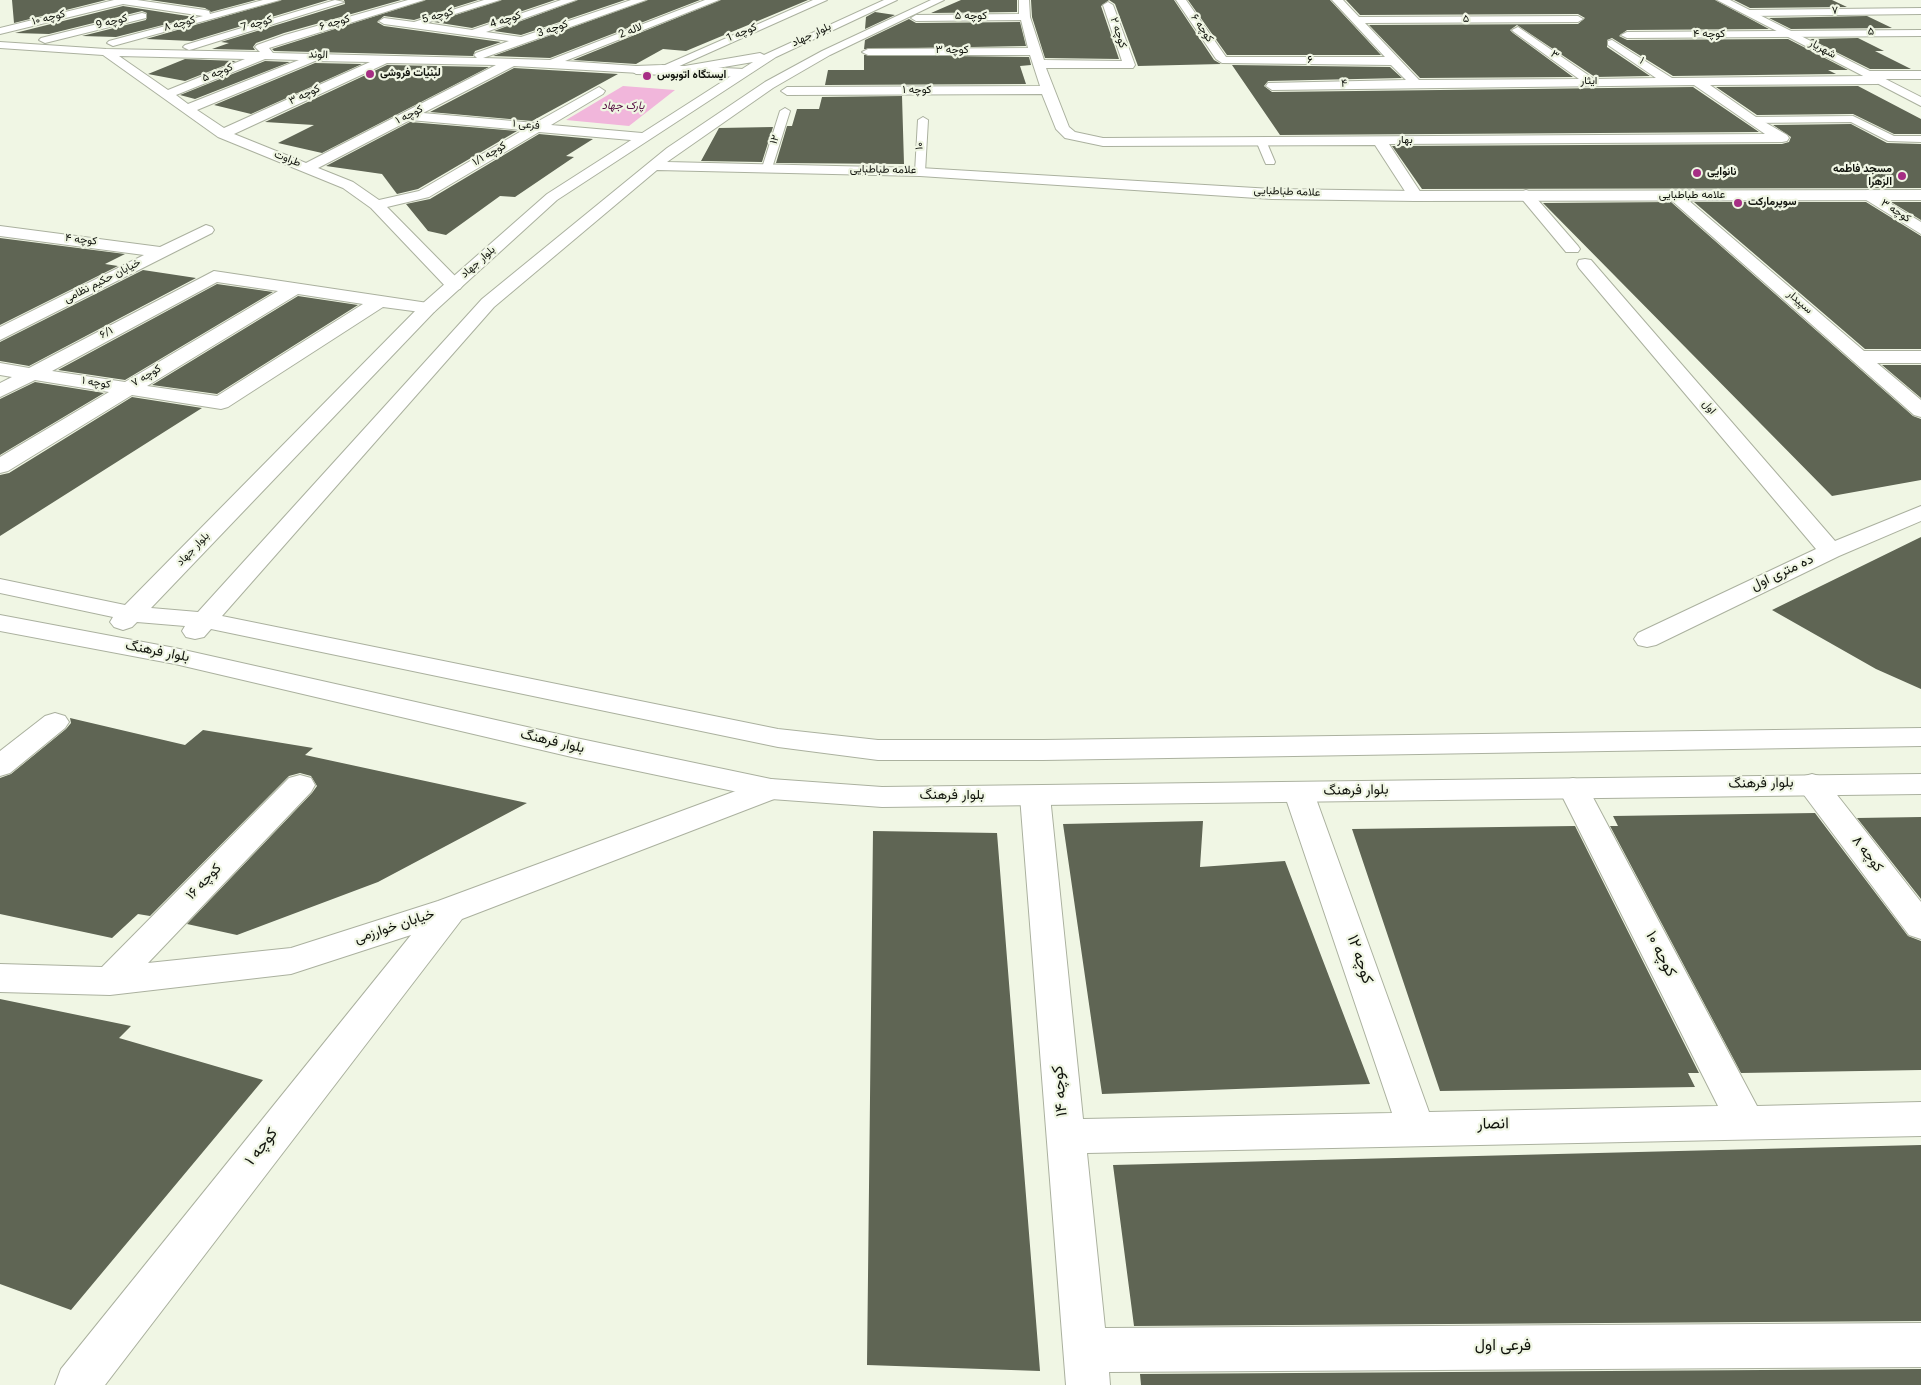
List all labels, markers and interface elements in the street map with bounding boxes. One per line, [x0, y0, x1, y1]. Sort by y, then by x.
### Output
street label: ۷ [1832, 5, 1838, 19]
street label: کوچه 5 [421, 6, 455, 28]
street label: کوچه ۱۰ [31, 9, 67, 29]
street label: کوچه 4 [489, 10, 523, 32]
street label: کوچه ۵ [955, 10, 987, 24]
street label: کوچه ۶ [1187, 12, 1215, 46]
street label: کوچه 9 [95, 13, 129, 33]
street label: کوچه ۶ [318, 13, 352, 35]
street label: ۵ [1463, 13, 1469, 27]
street label: کوچه ۸ [163, 14, 197, 36]
street label: کوچه 7 [240, 14, 274, 36]
street label: کوچه ۲ [1106, 16, 1128, 50]
street label: کوچه 3 [536, 19, 570, 41]
street label: لاله 2 [617, 21, 645, 43]
street label: بلوار جهاد [790, 21, 834, 51]
street label: کوچه 1 [725, 22, 759, 46]
street label: ۵ [1868, 26, 1874, 40]
street label: کوچه ۴ [1693, 28, 1725, 42]
street label: شهریار [1806, 37, 1838, 63]
street label: کوچه ۳ [935, 44, 969, 58]
street label: الوند [308, 49, 328, 63]
street label: ۳ [1547, 49, 1561, 63]
street label: ۶ [1307, 54, 1313, 68]
street label: ۱ [1636, 56, 1646, 68]
street label: کوچه ۵ [201, 62, 235, 86]
place label: لبنیات فروشی [380, 67, 441, 81]
marker: لبنیات فروشی [364, 68, 376, 80]
place label: ایستگاه اتوبوس [657, 69, 726, 83]
marker: ایستگاه اتوبوس [641, 70, 653, 82]
street label: ایثار [1581, 75, 1597, 89]
street label: ۴ [1341, 78, 1347, 92]
street label: کوچه ۳ [287, 83, 323, 109]
street label: کوچه ۱ [903, 84, 931, 98]
park label: پارک جهاد [602, 100, 644, 114]
street label: کوچه ۱ [394, 104, 426, 128]
street label: فرعی ۱ [512, 118, 540, 134]
street label: ۱۲ [768, 134, 784, 146]
street label: بهار [1397, 134, 1413, 148]
street label: کوچه ۱/۱ [471, 140, 509, 170]
street label: ۱۰ [914, 142, 928, 150]
street label: طراوت [272, 149, 302, 171]
place label: مسجد فاطمه الزهرا [1833, 163, 1892, 189]
street label: علامه طباطبایی [850, 164, 916, 178]
place label: نانوایی [1707, 166, 1737, 180]
marker: نانوایی [1691, 167, 1703, 179]
marker: مسجد فاطمه الزهرا [1896, 170, 1908, 182]
street label: علامه طباطبایی [1253, 185, 1321, 201]
street label: علامه طباطبایی [1659, 189, 1725, 203]
place label: سوپرمارکت [1748, 196, 1796, 210]
marker: سوپرمارکت [1732, 197, 1744, 209]
street label: کوچه ۳ [1878, 197, 1912, 227]
street label: کوچه ۴ [64, 232, 98, 250]
street label: بلوار جهاد [459, 244, 499, 282]
street label: خیابان حکیم نظامی [62, 257, 144, 307]
street label: سپیدار [1784, 288, 1814, 318]
street label: ۶/۱ [98, 325, 116, 343]
street label: کوچه ۷ [130, 363, 164, 391]
street label: کوچه ۱ [81, 375, 111, 393]
street label: اول [1698, 398, 1718, 418]
street label: بلوار جهاد [175, 530, 213, 570]
street label: ده متری اول [1749, 552, 1817, 596]
street label: بلوار فرهنگ [124, 639, 190, 667]
street label: بلوار فرهنگ [518, 728, 586, 758]
street label: بلوار فرهنگ [1728, 776, 1794, 794]
street label: بلوار فرهنگ [1323, 783, 1389, 801]
street label: بلوار فرهنگ [920, 789, 984, 805]
street label: کوچه ۸ [1847, 834, 1885, 876]
street label: کوچه ۱۶ [184, 861, 226, 905]
street label: خیابان خوارزمی [353, 907, 437, 949]
street label: کوچه ۱۰ [1639, 929, 1679, 981]
street label: کوچه ۱۲ [1341, 933, 1375, 987]
street label: کوچه ۱۴ [1050, 1065, 1074, 1117]
street label: انصار [1477, 1116, 1509, 1136]
street label: کوچه ۱ [242, 1125, 284, 1171]
street label: فرعی اول [1475, 1337, 1531, 1357]

